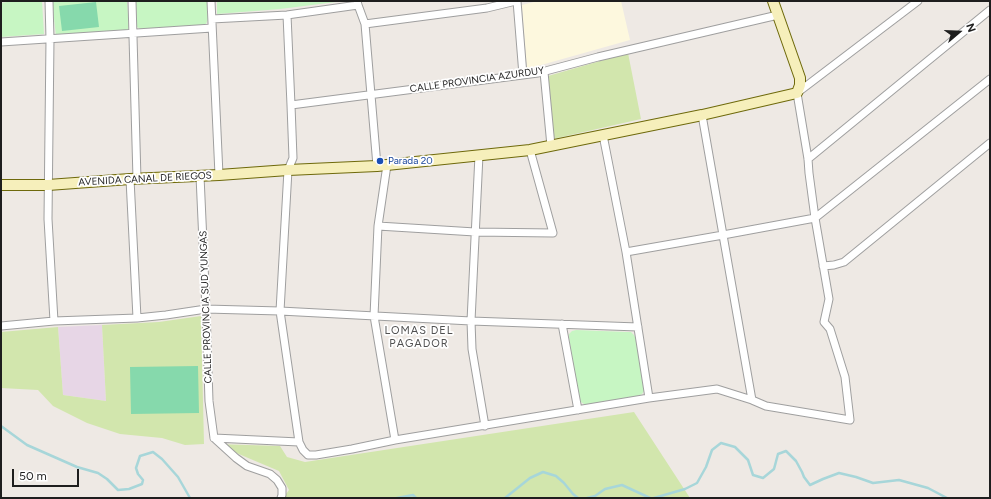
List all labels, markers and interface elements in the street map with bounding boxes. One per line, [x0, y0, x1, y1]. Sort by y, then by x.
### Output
north arrow [939, 12, 979, 52]
text: N [963, 22, 978, 34]
street label: CALLE PROVINCIA AZURDUY [409, 65, 545, 95]
place label: Parada 20 [388, 155, 433, 167]
marker: Parada 20 [375, 156, 385, 166]
street label: AVENIDA CANAL DE RIEGOS [78, 170, 212, 188]
street label: CALLE PROVINCIA SUD YUNGAS [197, 230, 215, 384]
district label: LOMAS DEL PAGADOR [384, 324, 454, 350]
scale bar [14, 461, 81, 487]
text: 50 m [19, 469, 47, 483]

